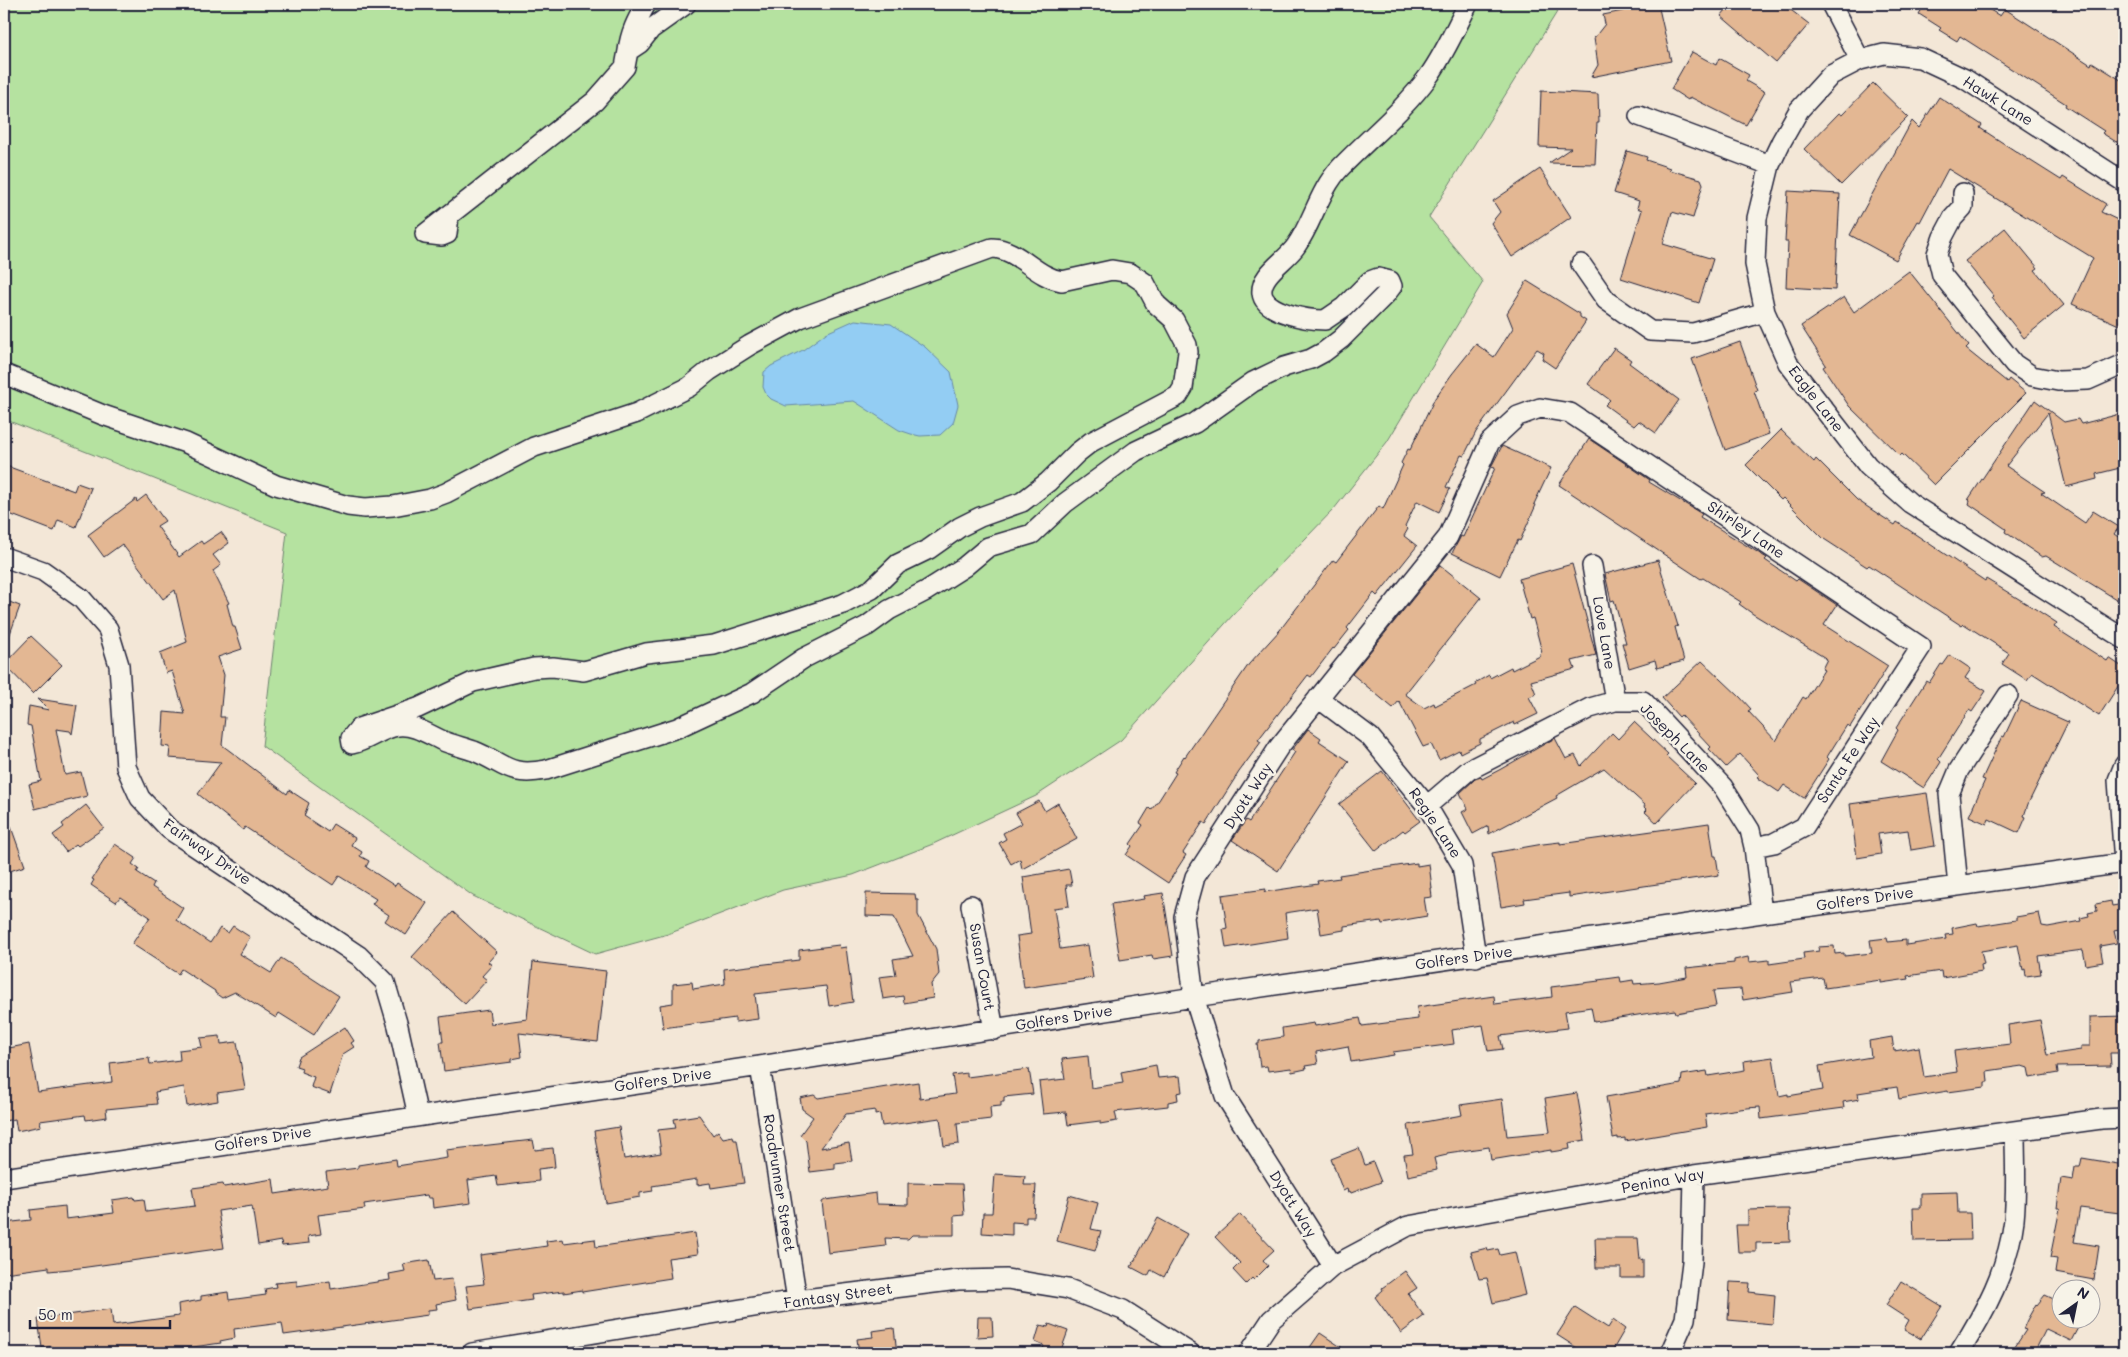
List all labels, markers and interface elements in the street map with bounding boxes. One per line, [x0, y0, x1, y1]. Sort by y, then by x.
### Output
street label: Hawk Lane [1960, 71, 2037, 130]
street label: Eagle Lane [1784, 361, 1849, 436]
street label: Shirley Lane [1704, 496, 1789, 562]
street label: Love Lane [1589, 595, 1621, 671]
street label: Joseph Lane [1636, 698, 1715, 777]
street label: Santa Fe Way [1812, 712, 1883, 807]
street label: Dyott Way [1218, 758, 1276, 833]
street label: Regie Lane [1405, 783, 1467, 862]
street label: Fairway Drive [160, 813, 256, 889]
street label: Golfers Drive [1815, 881, 1915, 915]
street label: Susan Court [965, 922, 1001, 1012]
street label: Golfers Drive [1414, 940, 1514, 974]
street label: Golfers Drive [1014, 999, 1114, 1035]
street label: Golfers Drive [613, 1062, 713, 1096]
street label: Roadrunner Street [759, 1113, 801, 1253]
street label: Golfers Drive [213, 1120, 313, 1156]
street label: Penina Way [1620, 1163, 1706, 1197]
street label: Dyott Way [1265, 1166, 1322, 1241]
street label: Fantasy Street [782, 1277, 894, 1313]
north arrow [2050, 1280, 2100, 1330]
text: N [2074, 1282, 2093, 1304]
scale bar [30, 1297, 170, 1329]
text: 50 m [38, 1304, 73, 1324]

